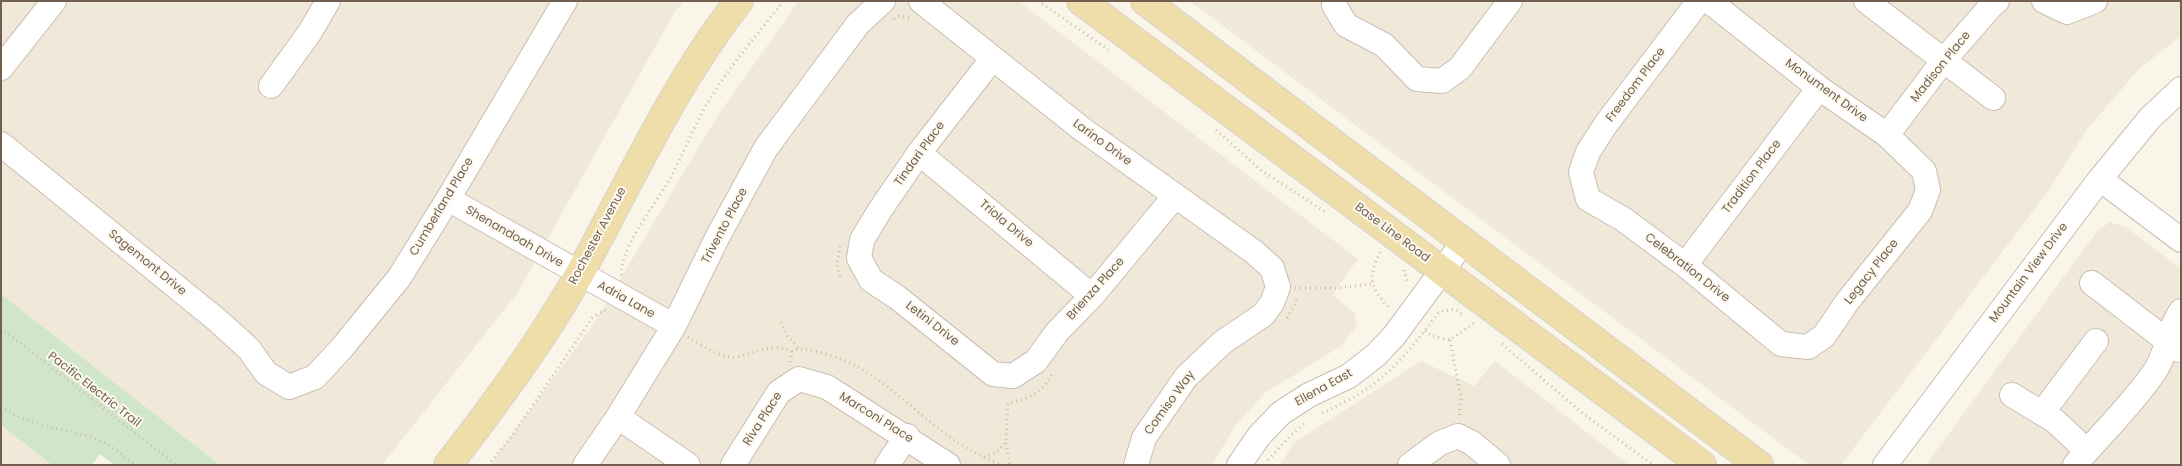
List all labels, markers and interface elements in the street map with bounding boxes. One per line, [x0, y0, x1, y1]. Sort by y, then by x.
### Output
street label: Madison Place [1908, 29, 1974, 105]
street label: Freedom Place [1603, 45, 1669, 125]
street label: Monument Drive [1782, 56, 1870, 126]
street label: Larino Drive [1070, 117, 1134, 169]
street label: Tindari Place [892, 119, 948, 189]
street label: Tradition Place [1720, 137, 1784, 217]
street label: Cumberland Place [407, 155, 477, 259]
street label: Rochester Avenue [566, 185, 630, 287]
street label: Trivento Place [699, 186, 751, 266]
street label: Triola Drive [976, 197, 1036, 251]
street label: Base Line Road [1352, 200, 1432, 266]
street label: Shenandoah Drive [463, 203, 565, 271]
street label: Mountain View Drive [1987, 220, 2071, 326]
street label: Sagemont Drive [105, 227, 189, 299]
street label: Celebration Drive [1642, 230, 1732, 306]
street label: Legacy Place [1842, 237, 1902, 307]
street label: Brienza Place [1064, 255, 1128, 323]
street label: Adria Lane [595, 278, 657, 322]
street label: Letini Drive [902, 299, 962, 349]
street label: Pacific Electric Trail [45, 349, 143, 431]
street label: Ellena East [1293, 366, 1355, 410]
street label: Comiso Way [1142, 368, 1198, 438]
street label: Riva Place [740, 389, 786, 449]
street label: Marconi Place [836, 390, 916, 446]

